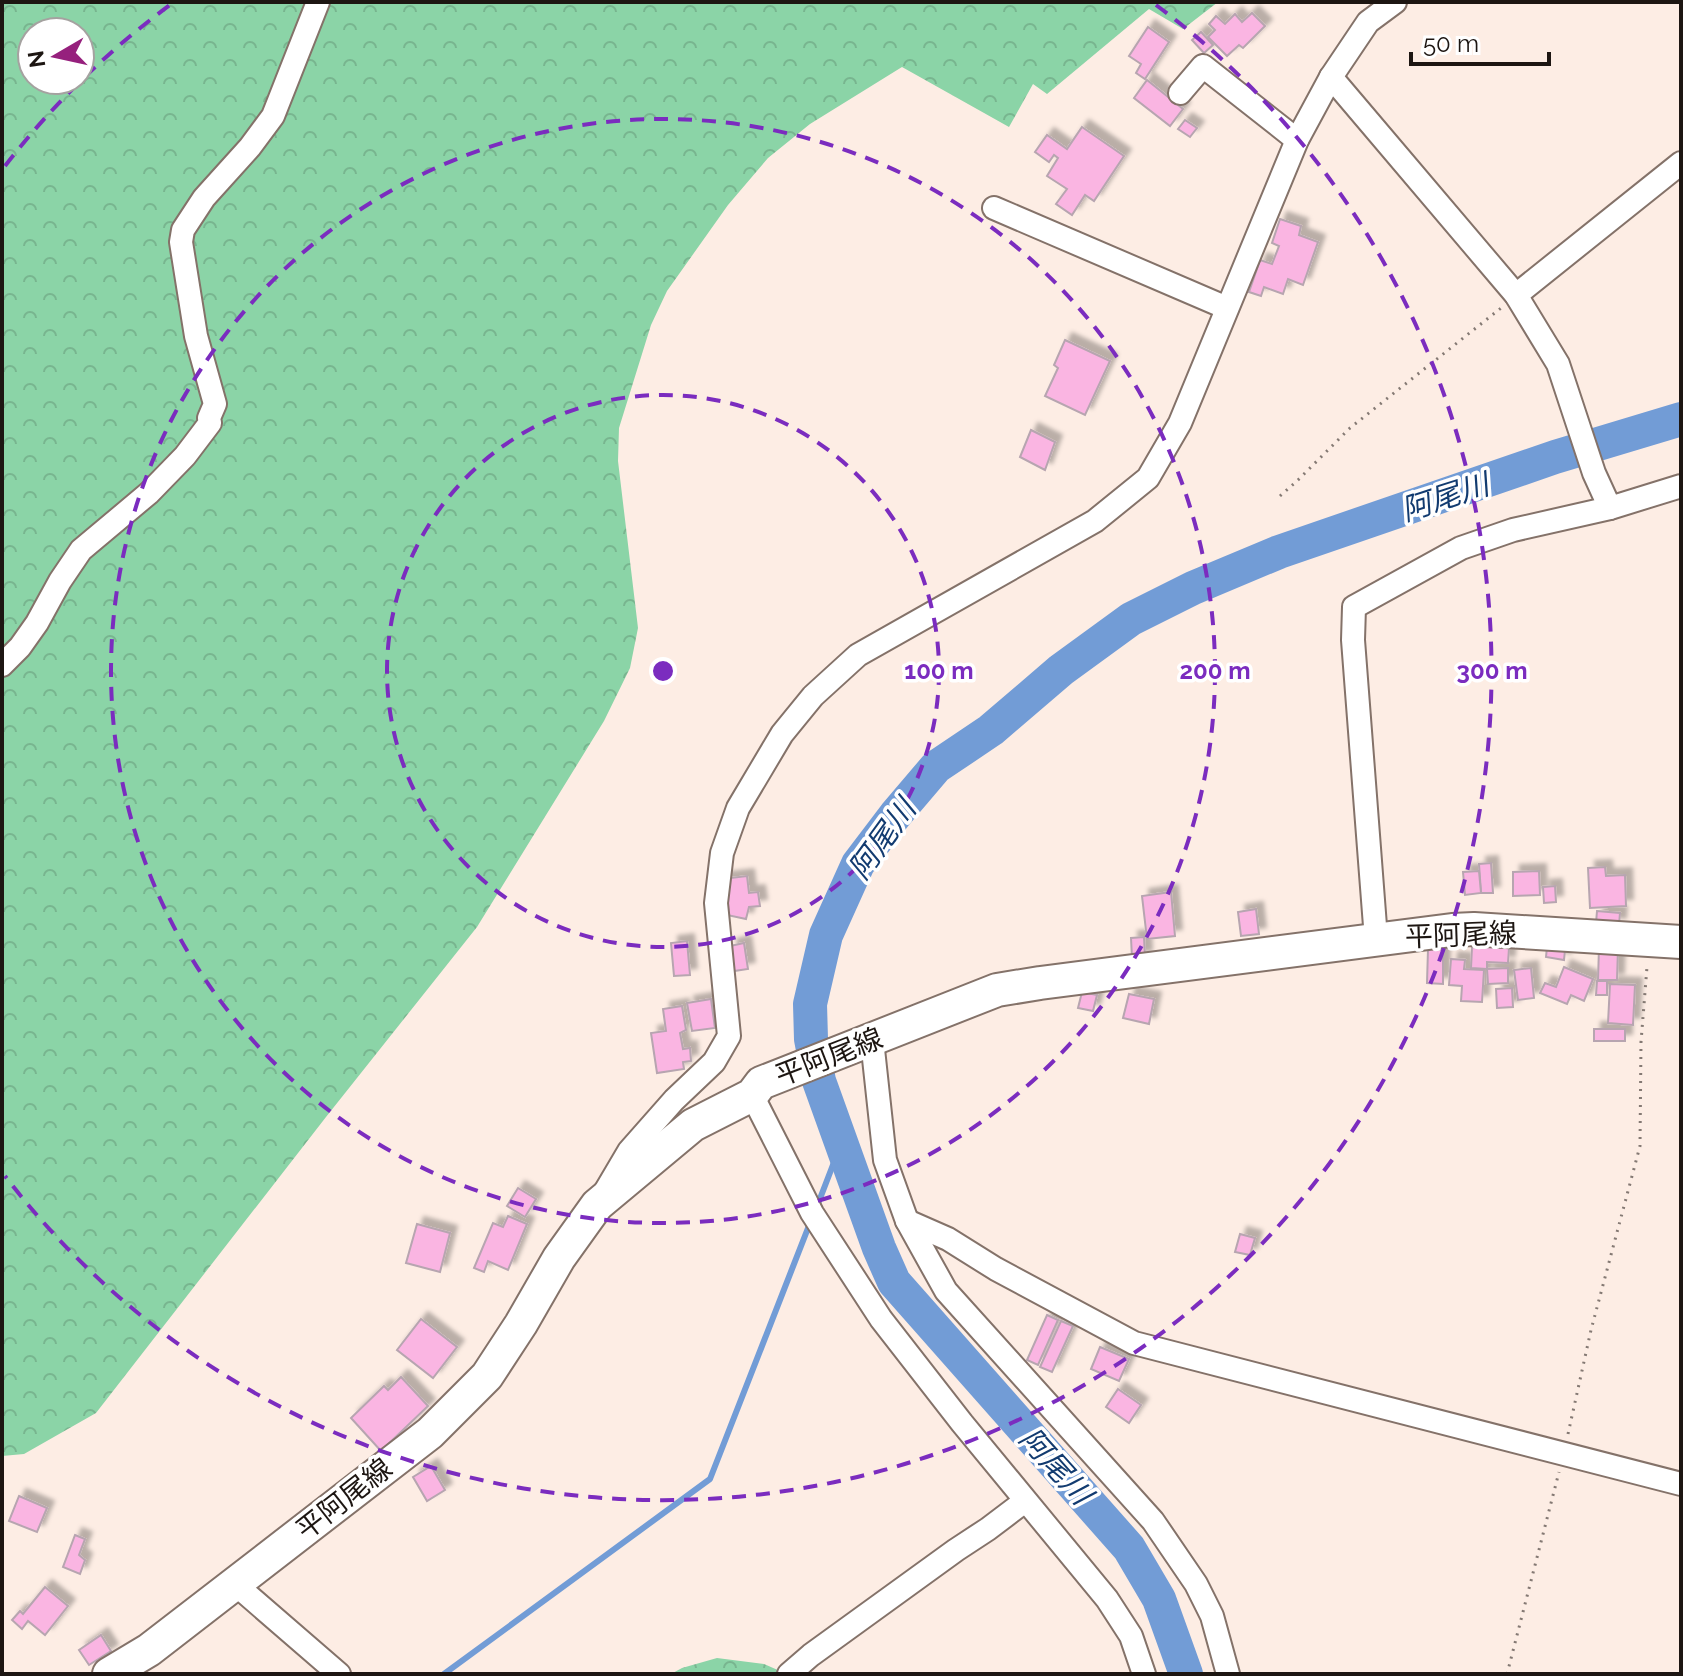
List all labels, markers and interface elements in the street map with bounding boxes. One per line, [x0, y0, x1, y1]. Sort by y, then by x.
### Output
north arrow [16, 16, 96, 96]
scale bar [1411, 16, 1549, 66]
text: 50 m [1423, 29, 1479, 58]
text: N [22, 49, 50, 69]
water label: 阿尾川 [1397, 466, 1496, 528]
text: 100 m [904, 656, 974, 685]
text: 200 m [1179, 656, 1251, 685]
text: 300 m [1457, 656, 1527, 685]
centre of rings [649, 657, 677, 685]
water label: 阿尾川 [841, 790, 924, 886]
street label: 平阿尾線 [1404, 917, 1518, 953]
street label: 平阿尾線 [771, 1022, 887, 1092]
water label: 阿尾川 [1013, 1421, 1101, 1513]
street label: 平阿尾線 [290, 1452, 398, 1546]

